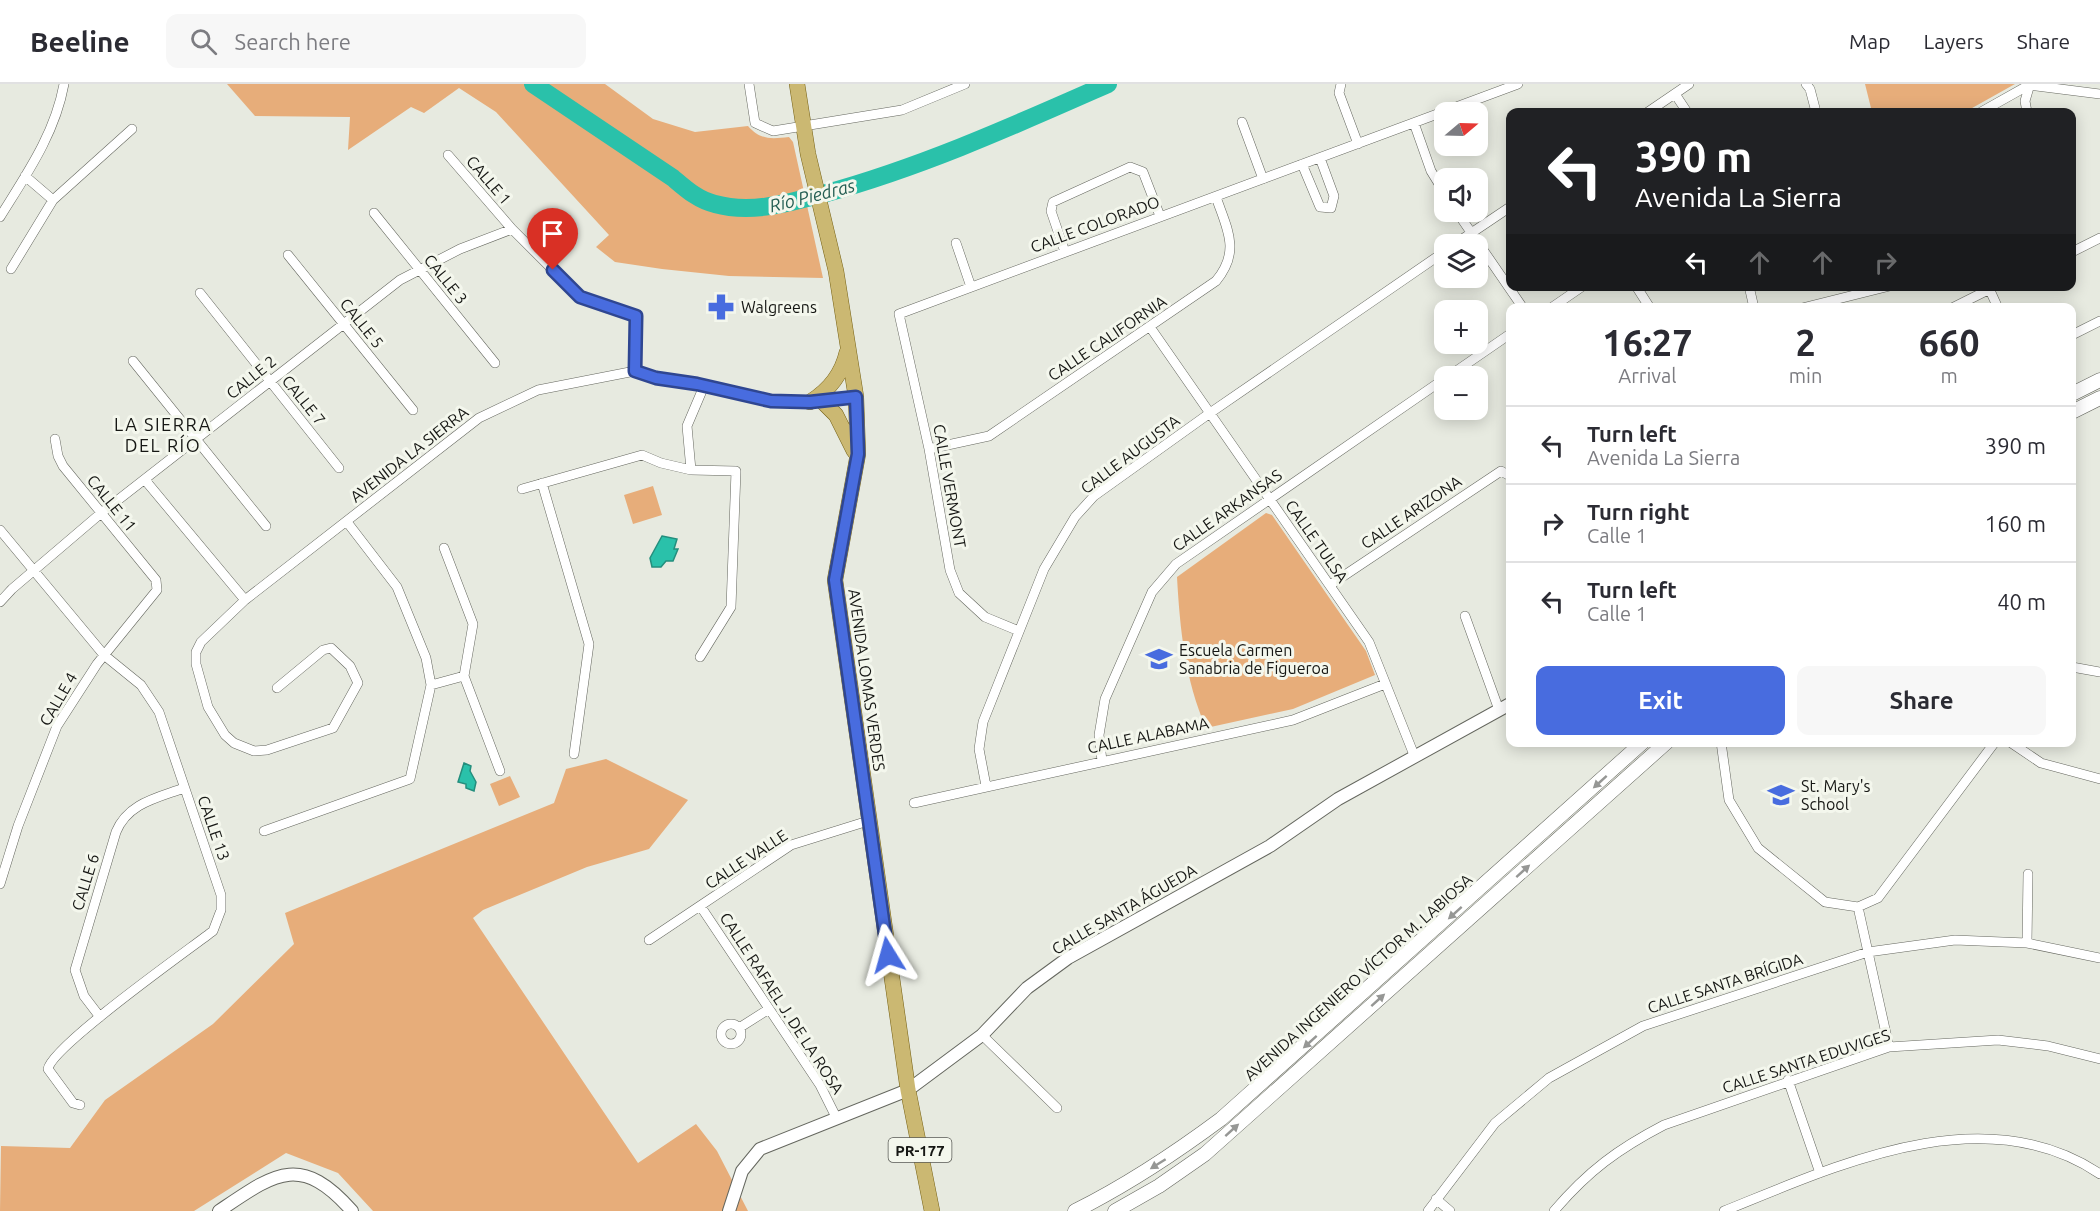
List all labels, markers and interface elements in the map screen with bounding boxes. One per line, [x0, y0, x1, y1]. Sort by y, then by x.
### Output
search box [166, 14, 586, 68]
icon: search [187, 25, 220, 58]
text: Beeline [30, 26, 130, 57]
text: Search here [235, 29, 351, 54]
text: Map [1849, 29, 1890, 53]
text: Layers [1923, 29, 1984, 53]
text: Share [2017, 29, 2070, 53]
north arrow [1434, 102, 1488, 156]
map controls [1434, 102, 1488, 420]
icon: left [1536, 132, 1614, 210]
text: 390 m [1635, 133, 1752, 180]
street label: CALLE 1 [463, 152, 515, 208]
button: sound [1434, 168, 1488, 222]
water label: Río Piedras [767, 175, 857, 215]
text: Avenida La Sierra [1635, 182, 1842, 212]
street label: CALLE COLORADO [1028, 192, 1162, 256]
pin [527, 208, 578, 270]
icon: arrive [536, 217, 569, 250]
button: layers [1434, 234, 1488, 288]
icon: left [1680, 246, 1713, 279]
icon: ahead [1743, 246, 1776, 279]
icon: ahead [1806, 246, 1839, 279]
icon: right [1869, 246, 1902, 279]
street label: CALLE 3 [421, 251, 471, 307]
street label: CALLE CALIFORNIA [1044, 291, 1170, 384]
pharmacy icon: Walgreens [706, 292, 736, 322]
street label: CALLE 5 [337, 295, 387, 351]
place label: Walgreens [741, 298, 817, 316]
button: + [1434, 300, 1488, 354]
text: 16:27 [1602, 322, 1692, 363]
text: 2 [1795, 322, 1816, 363]
text: 660 [1919, 322, 1980, 363]
street label: CALLE 2 [223, 352, 279, 402]
text: Arrival [1618, 364, 1677, 387]
text: min [1789, 364, 1822, 387]
text: m [1941, 364, 1958, 387]
button: − [1434, 366, 1488, 420]
street label: CALLE 7 [279, 372, 329, 428]
street label: AVENIDA LA SIERRA [347, 402, 472, 506]
street label: CALLE AUGUSTA [1077, 411, 1183, 497]
district label: LA SIERRA DEL RÍO [114, 414, 212, 455]
text: Turn left [1587, 421, 1677, 446]
street label: CALLE VERMONT [930, 423, 970, 549]
icon: left [1536, 429, 1569, 462]
text: 390 m [1985, 433, 2046, 458]
text: Avenida La Sierra [1587, 446, 1740, 469]
street label: CALLE ARKANSAS [1169, 466, 1285, 554]
street label: CALLE 11 [84, 471, 140, 535]
street label: CALLE ARIZONA [1357, 471, 1465, 552]
street label: CALLE TULSA [1282, 496, 1352, 586]
text: Turn right [1587, 499, 1689, 524]
icon: right [1536, 507, 1569, 540]
text: 160 m [1985, 511, 2046, 536]
text: Calle 1 [1587, 524, 1647, 547]
text: Turn left [1587, 577, 1677, 602]
icon: left [1536, 585, 1569, 618]
street label: AVENIDA LOMAS VERDES [845, 588, 889, 772]
text: 40 m [1997, 589, 2046, 614]
text: Calle 1 [1587, 602, 1647, 625]
place label: Escuela Carmen Sanabria de Figueroa [1179, 641, 1329, 677]
school or university icon: Escuela Carmen Sanabria de Figueroa [1144, 644, 1174, 674]
button: Exit [1536, 666, 1785, 735]
button: Share [1797, 666, 2046, 735]
street label: CALLE 4 [36, 669, 80, 729]
street label: CALLE ALABAMA [1086, 713, 1211, 757]
one-way arrow [1593, 775, 1608, 788]
place label: St. Mary's School [1801, 777, 1871, 813]
school or university icon: St. Mary's School [1766, 780, 1796, 810]
street label: CALLE 13 [194, 793, 234, 863]
street label: CALLE VALLE [701, 826, 791, 892]
street label: CALLE 6 [68, 851, 102, 913]
street label: CALLE SANTA ÁGUEDA [1047, 858, 1200, 958]
one-way arrow [1516, 864, 1531, 878]
street label: AVENIDA INGENIERO VÍCTOR M. LABIOSA [1239, 868, 1476, 1084]
one-way arrow [1448, 906, 1463, 919]
street label: CALLE RAFAEL J. DE LA ROSA [717, 909, 848, 1098]
position arrow [856, 923, 920, 987]
street label: CALLE SANTA BRÍGIDA [1644, 947, 1806, 1017]
one-way arrow [1370, 994, 1385, 1007]
street label: CALLE SANTA EDUVIGES [1720, 1025, 1892, 1097]
one-way arrow [1303, 1035, 1318, 1048]
one-way arrow [1224, 1124, 1239, 1137]
road number: PR-177 [888, 1138, 952, 1162]
one-way arrow [1150, 1159, 1166, 1170]

